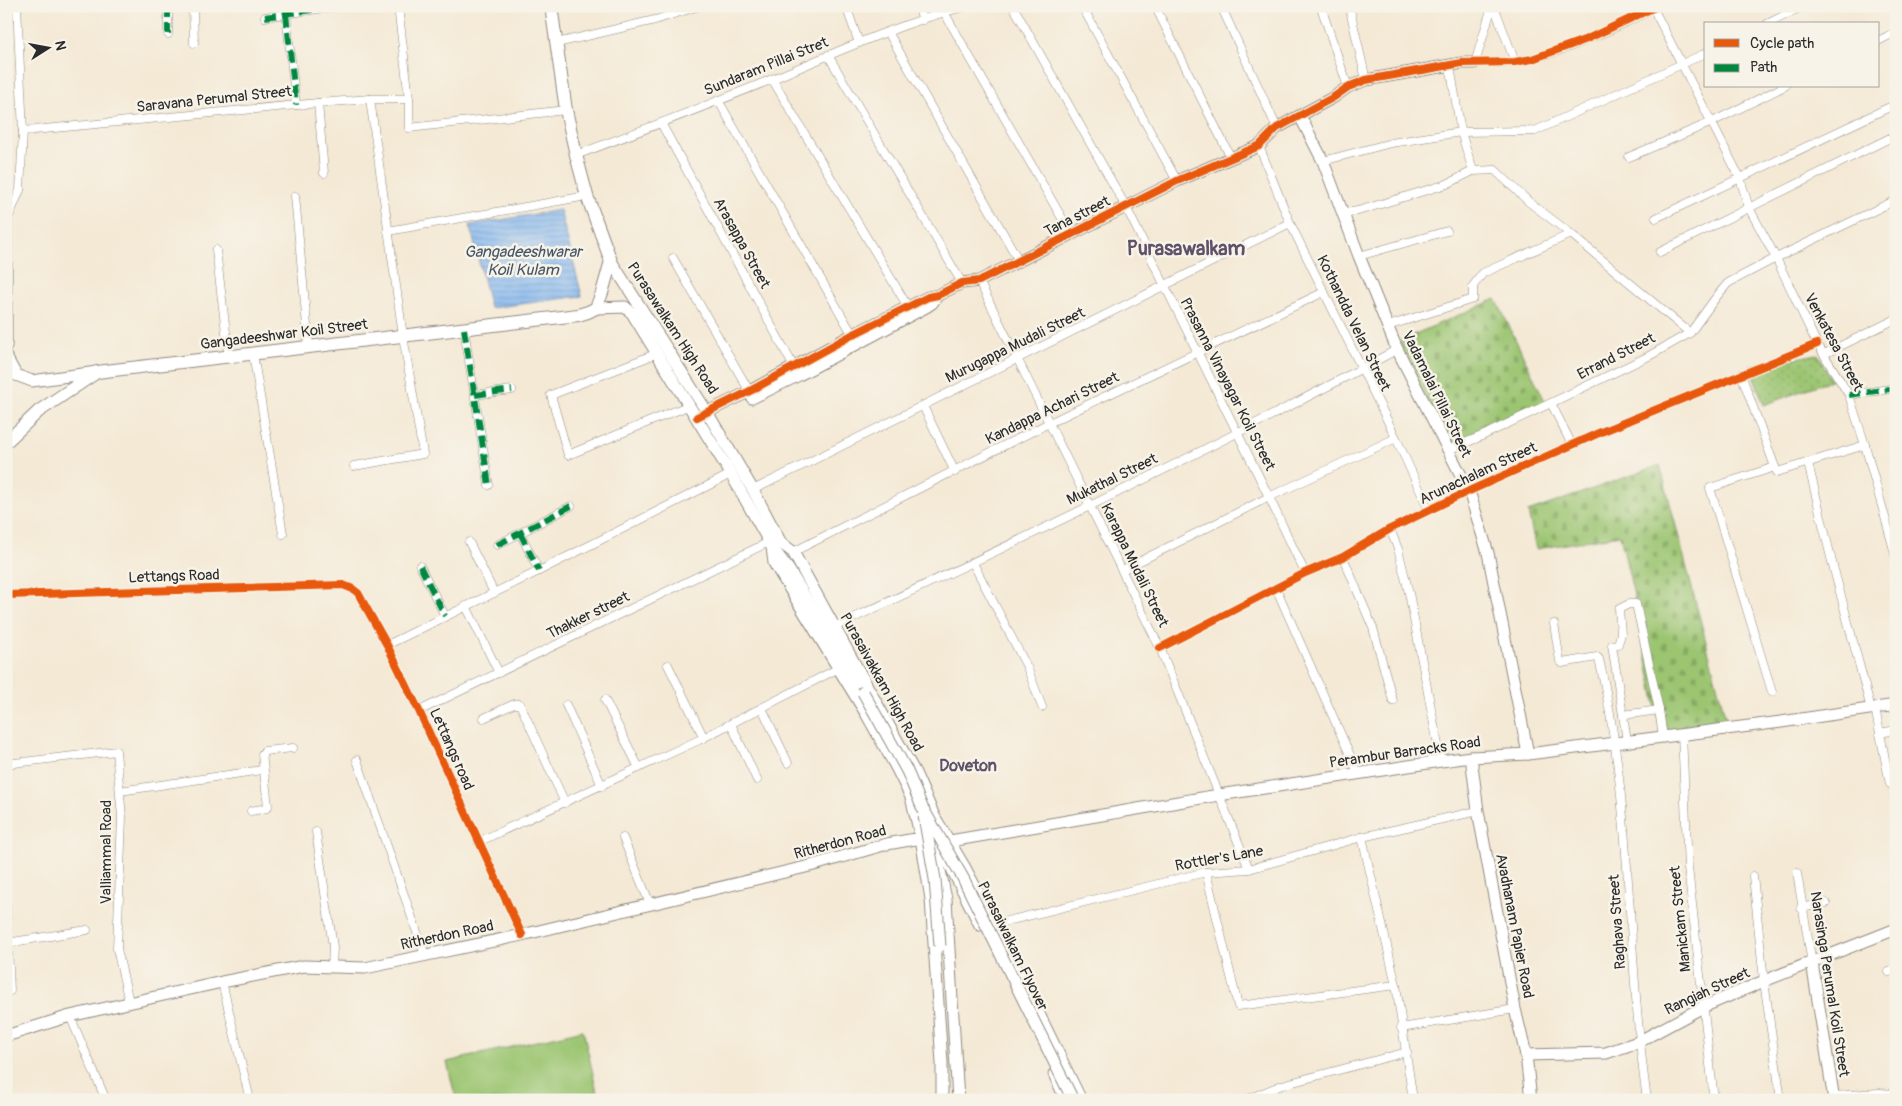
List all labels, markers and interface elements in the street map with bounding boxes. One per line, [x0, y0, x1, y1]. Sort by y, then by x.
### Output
north arrow [22, 22, 72, 72]
legend [1704, 22, 1880, 88]
street label: Sundaram Pillai Stret [701, 33, 832, 100]
text: Cycle path [1750, 34, 1814, 53]
text: N [51, 39, 70, 52]
text: Path [1750, 58, 1777, 77]
street label: Saravana Perumal Street [135, 82, 294, 117]
street label: Tana street [1041, 191, 1114, 241]
street label: Arasappa Street [709, 195, 775, 293]
district label: Purasawalkam [1127, 236, 1246, 261]
water label: Gangadeeshwarar Koil Kulam [464, 242, 584, 280]
street label: Kothandda Velan Street [1312, 252, 1395, 395]
street label: Purasawalkam High Road [623, 259, 722, 398]
street label: Venkatesa Street [1800, 290, 1868, 395]
street label: Prasanna Vinayagar Koil Street [1176, 295, 1280, 475]
street label: Murugappa Mudali Street [942, 303, 1089, 388]
street label: Gangadeeshwar Koil Street [199, 315, 370, 354]
street label: Vadamalai Pillai Street [1398, 328, 1476, 462]
street label: Errand Street [1574, 328, 1659, 384]
street label: Kandappa Achari Street [982, 367, 1123, 449]
street label: Arunachalam Street [1416, 437, 1541, 509]
street label: Mukathal Street [1064, 449, 1162, 510]
street label: Karappa Mudali Street [1096, 500, 1173, 631]
street label: Lettangs Road [128, 565, 220, 588]
street label: Thakker street [544, 587, 633, 644]
street label: Purasaivakkam High Road [835, 609, 928, 755]
street label: Lettangs road [425, 705, 478, 793]
street label: Perambur Barracks Road [1328, 732, 1482, 773]
district label: Doveton [939, 756, 997, 776]
street label: Valliammal Road [97, 800, 116, 904]
street label: Ritherdon Road [792, 821, 888, 864]
street label: Rottler's Lane [1174, 841, 1265, 876]
street label: Avadhanam Papier Road [1491, 852, 1538, 1000]
street label: Manickam Street [1665, 864, 1696, 973]
street label: Raghava Street [1605, 873, 1630, 970]
street label: Purasaiwalkam Flyover [973, 878, 1052, 1015]
street label: Narasinga Perumal Koil Street [1805, 890, 1854, 1079]
street label: Ritherdon Road [399, 916, 495, 955]
street label: Rangiah Street [1662, 963, 1754, 1019]

